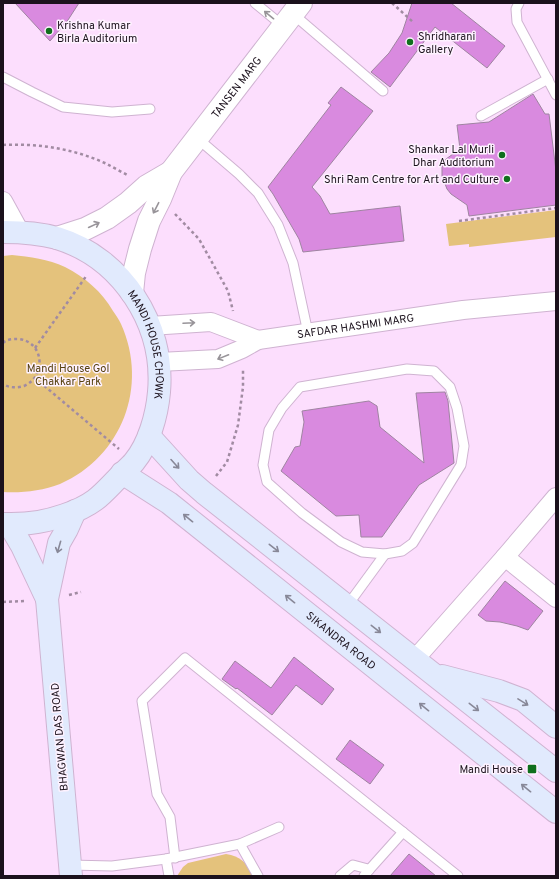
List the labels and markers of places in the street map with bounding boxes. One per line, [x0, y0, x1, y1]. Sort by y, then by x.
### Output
place label: Krishna Kumar Birla Auditorium [57, 19, 137, 46]
marker: Krishna Kumar Birla Auditorium [44, 26, 54, 36]
place label: Shridharani Gallery [418, 30, 475, 57]
marker: Shridharani Gallery [405, 37, 415, 47]
place label: Shankar Lal Murli Dhar Auditorium [408, 143, 494, 170]
marker: Shankar Lal Murli Dhar Auditorium [497, 150, 507, 160]
place label: Shri Ram Centre for Art and Culture [324, 173, 499, 187]
marker: Shri Ram Centre for Art and Culture [502, 174, 512, 184]
place label: Mandi House [460, 763, 523, 777]
marker: Mandi House [526, 763, 538, 775]

